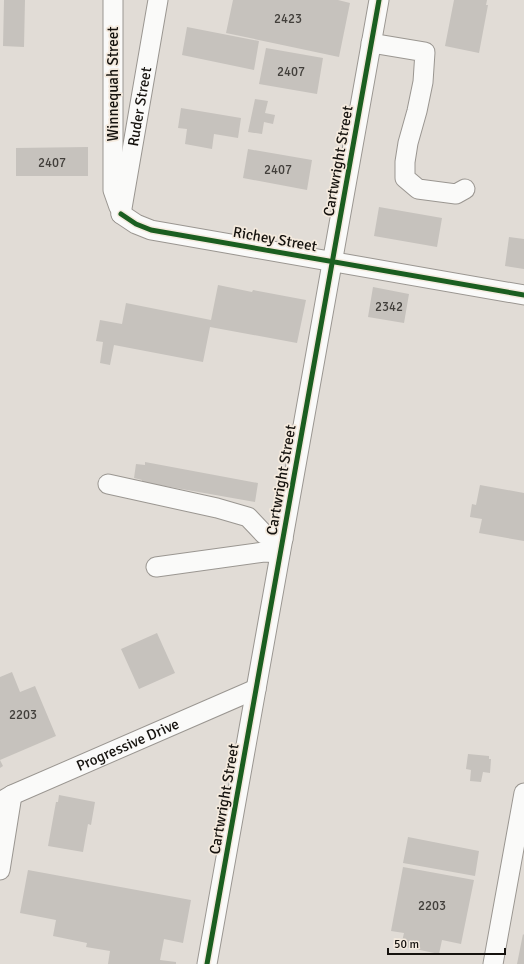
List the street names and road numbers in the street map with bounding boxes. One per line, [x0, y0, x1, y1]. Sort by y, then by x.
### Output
street label: Winnequah Street [104, 27, 122, 141]
street label: Ruder Street [124, 65, 155, 148]
street label: Cartwright Street [319, 104, 357, 218]
street label: Richey Street [232, 223, 318, 255]
street label: Cartwright Street [262, 423, 300, 537]
street label: Progressive Drive [74, 715, 182, 775]
street label: Cartwright Street [205, 742, 243, 856]

